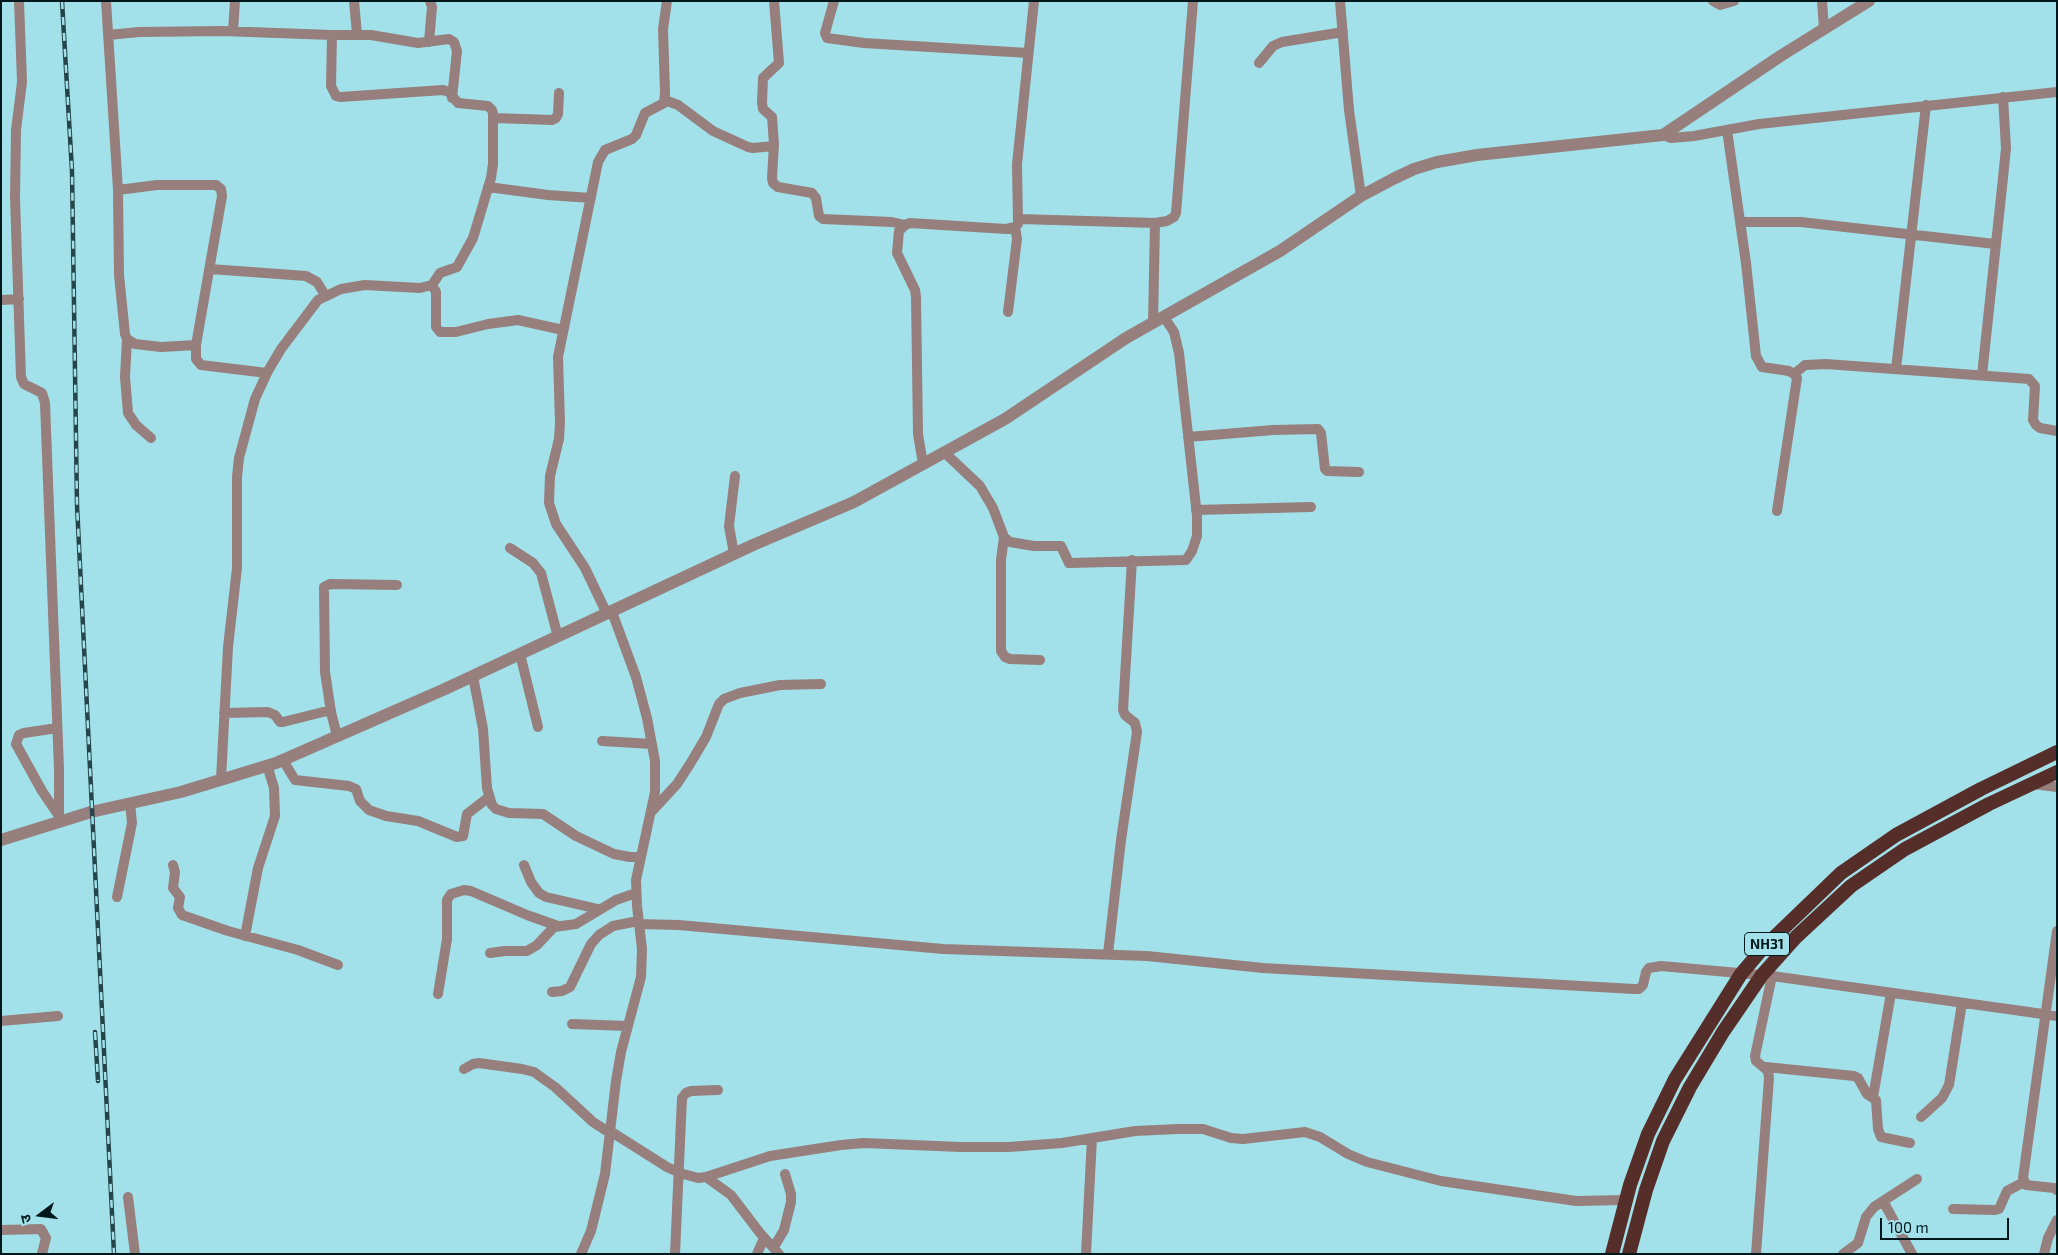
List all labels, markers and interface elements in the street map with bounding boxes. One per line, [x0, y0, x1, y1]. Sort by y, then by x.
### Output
road number: NH31 [1744, 932, 1790, 956]
north arrow [15, 1190, 65, 1240]
scale bar [1883, 1208, 2012, 1240]
text: उ [16, 1213, 34, 1225]
text: 100 m [1888, 1218, 1929, 1236]

